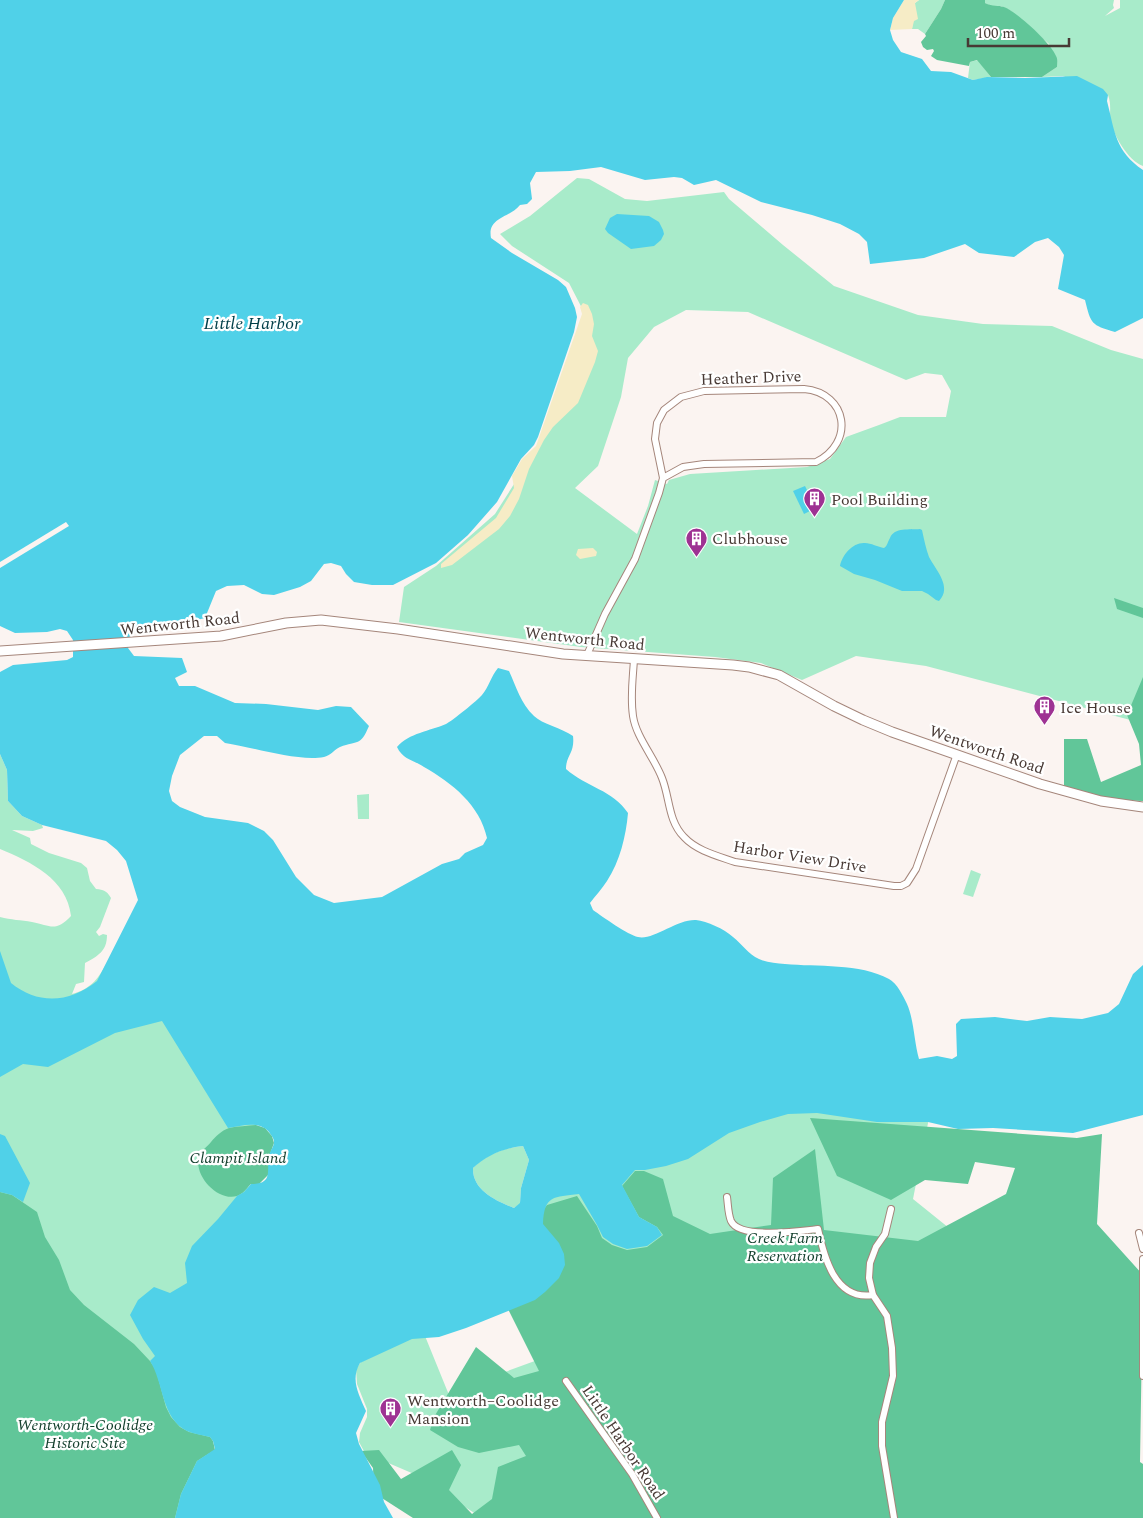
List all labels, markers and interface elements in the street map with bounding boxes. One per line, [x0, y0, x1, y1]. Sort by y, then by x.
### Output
scale bar [968, 15, 1069, 47]
text: 100 m [976, 22, 1015, 45]
water label: Little Harbor [204, 310, 301, 337]
street label: Heather Drive [700, 364, 802, 392]
building icon: Pool Building [803, 487, 827, 518]
place label: Pool Building [831, 488, 928, 512]
building icon: Clubhouse [684, 526, 708, 557]
place label: Clubhouse [712, 527, 788, 551]
street label: Wentworth Road [119, 606, 241, 642]
street label: Wentworth Road [524, 621, 646, 657]
building icon: Ice House [1032, 695, 1056, 726]
place label: Ice House [1060, 696, 1131, 720]
street label: Wentworth Road [926, 719, 1047, 781]
street label: Harbor View Drive [731, 835, 868, 879]
park label: Clampit Island [189, 1146, 287, 1170]
park label: Creek Farm Reservation [747, 1226, 824, 1268]
street label: Little Harbor Road [576, 1380, 671, 1505]
place label: Wentworth–Coolidge Mansion [407, 1389, 559, 1431]
building icon: Wentworth–Coolidge Mansion [379, 1397, 403, 1428]
park label: Wentworth-Coolidge Historic Site [17, 1413, 153, 1455]

